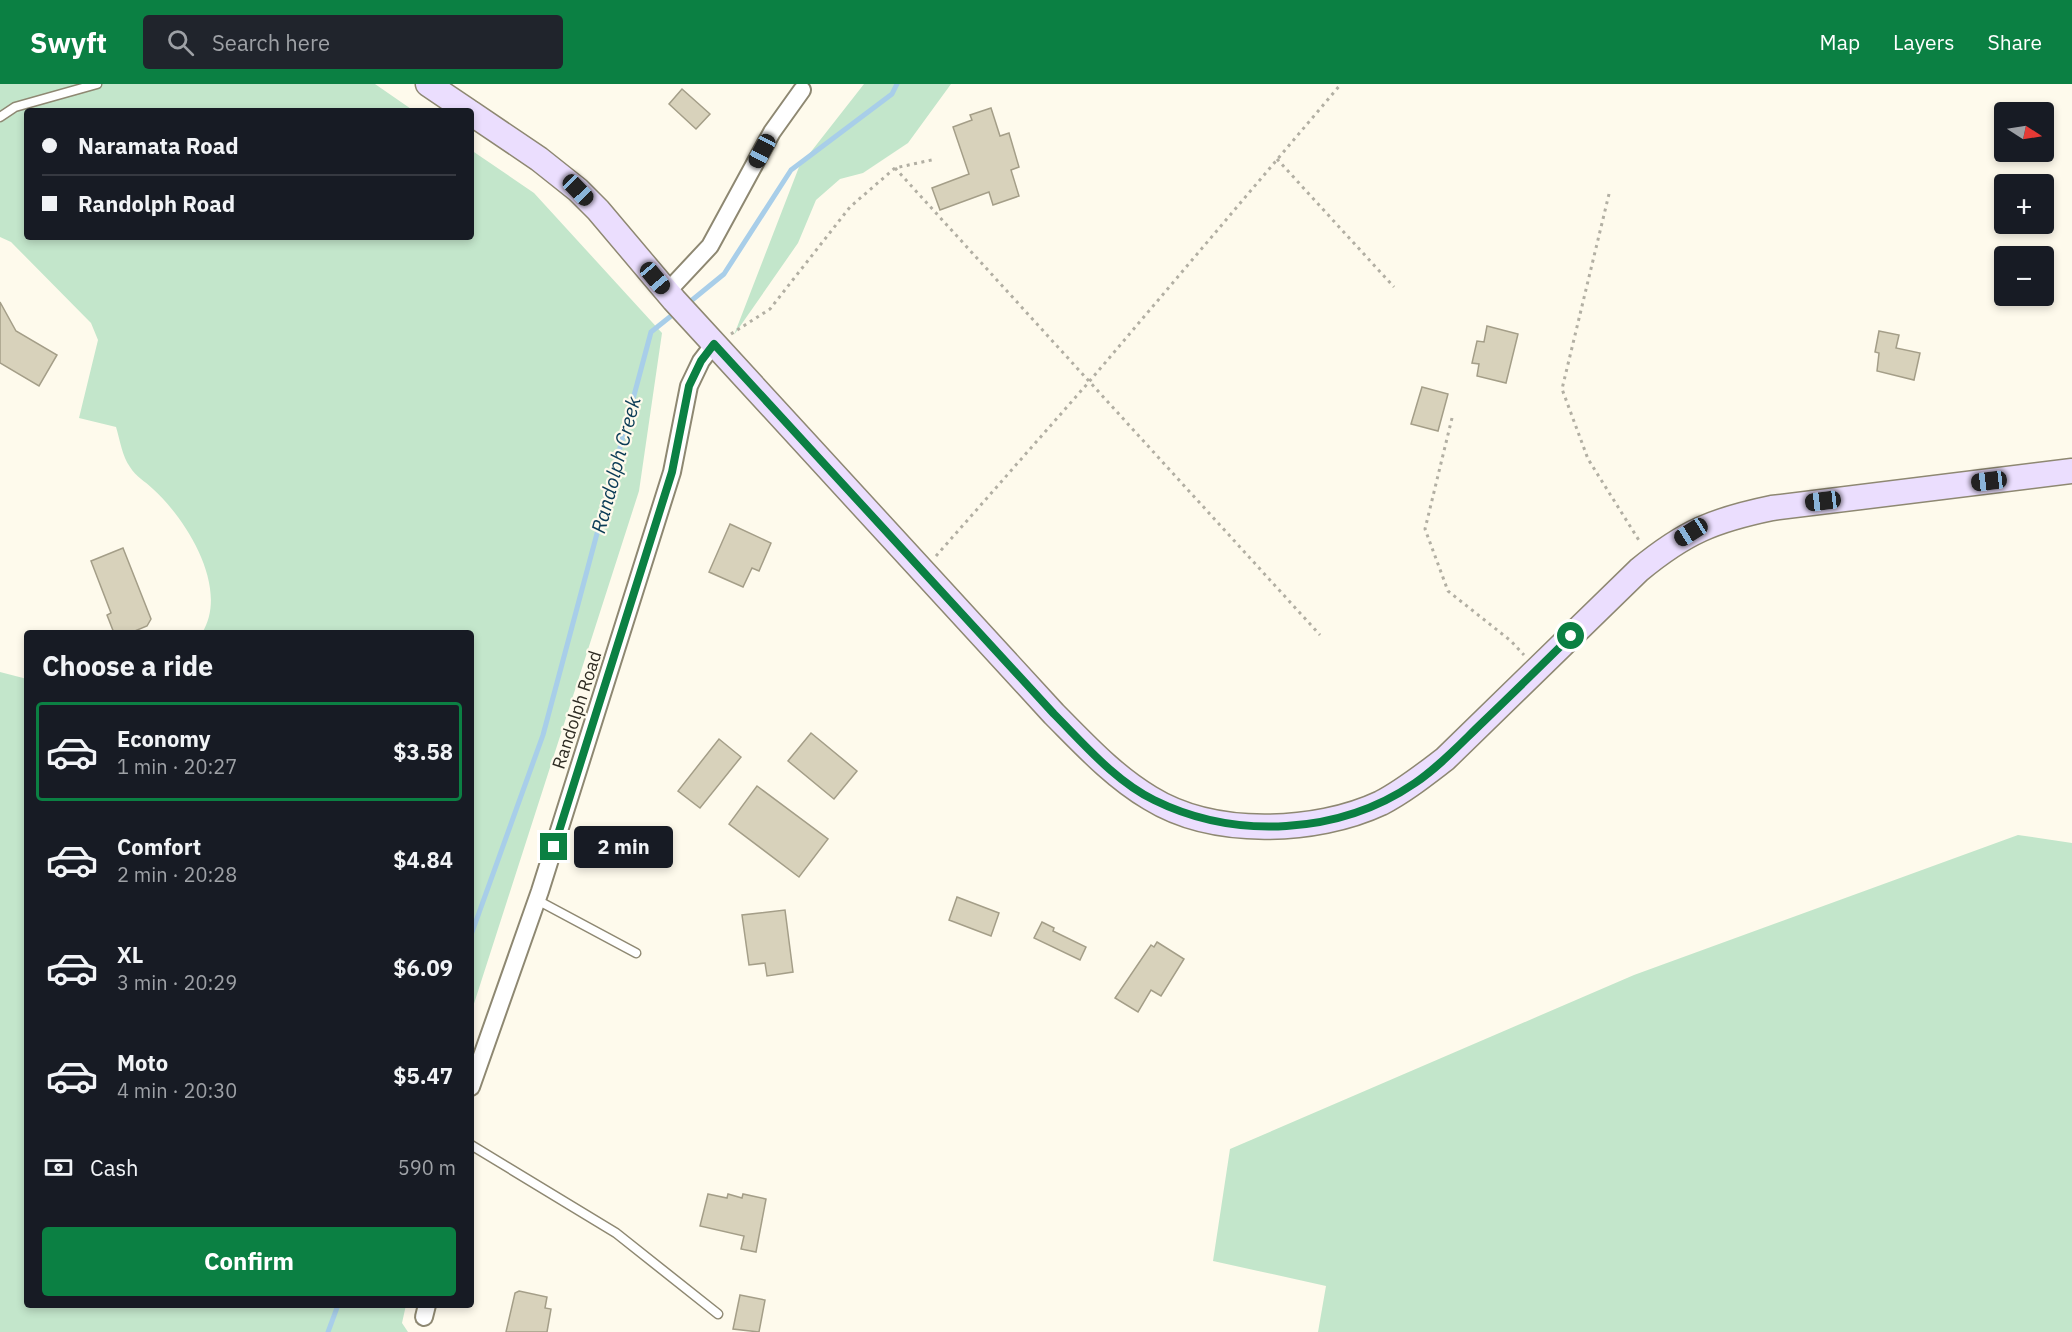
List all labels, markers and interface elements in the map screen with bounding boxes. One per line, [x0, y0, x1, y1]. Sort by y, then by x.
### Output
search box [143, 15, 563, 69]
text: Swyft [30, 24, 107, 61]
icon: search [164, 26, 197, 59]
text: Search here [212, 28, 330, 57]
text: Map [1820, 28, 1860, 56]
text: Layers [1893, 28, 1955, 56]
text: Share [1988, 28, 2042, 56]
north arrow [1994, 102, 2054, 162]
map controls [1994, 102, 2054, 306]
text: Naramata Road [78, 131, 239, 160]
car [746, 131, 778, 171]
car [559, 171, 597, 209]
button: + [1994, 174, 2054, 234]
text: Randolph Road [78, 189, 235, 218]
button: − [1994, 246, 2054, 306]
car [637, 258, 673, 298]
water label: Randolph Creek [584, 393, 647, 536]
car [1970, 470, 2008, 492]
car [1804, 490, 1842, 512]
car [1671, 515, 1711, 549]
route start [1557, 622, 1584, 649]
text: Choose a ride [42, 648, 213, 683]
street label: Randolph Road [547, 648, 606, 772]
text: Economy [117, 724, 211, 753]
icon: car [45, 725, 99, 779]
text: $3.58 [393, 737, 453, 766]
text: 1 min · 20:27 [117, 753, 237, 780]
callout: 2 min [575, 826, 674, 868]
text: Comfort [117, 832, 201, 861]
icon: car [45, 833, 99, 887]
route end [540, 833, 567, 860]
text: 2 min [597, 833, 650, 860]
text: $4.84 [393, 845, 453, 874]
text: 2 min · 20:28 [117, 861, 237, 888]
text: XL [117, 940, 143, 969]
icon: car [45, 941, 99, 995]
text: $6.09 [393, 953, 453, 982]
text: 3 min · 20:29 [117, 969, 237, 996]
text: Moto [117, 1048, 168, 1077]
icon: car [45, 1049, 99, 1103]
text: $5.47 [393, 1061, 453, 1090]
text: 4 min · 20:30 [117, 1077, 237, 1104]
icon: cash [42, 1151, 75, 1184]
text: Cash [90, 1153, 139, 1182]
text: 590 m [398, 1154, 456, 1181]
button: Confirm [42, 1227, 456, 1296]

